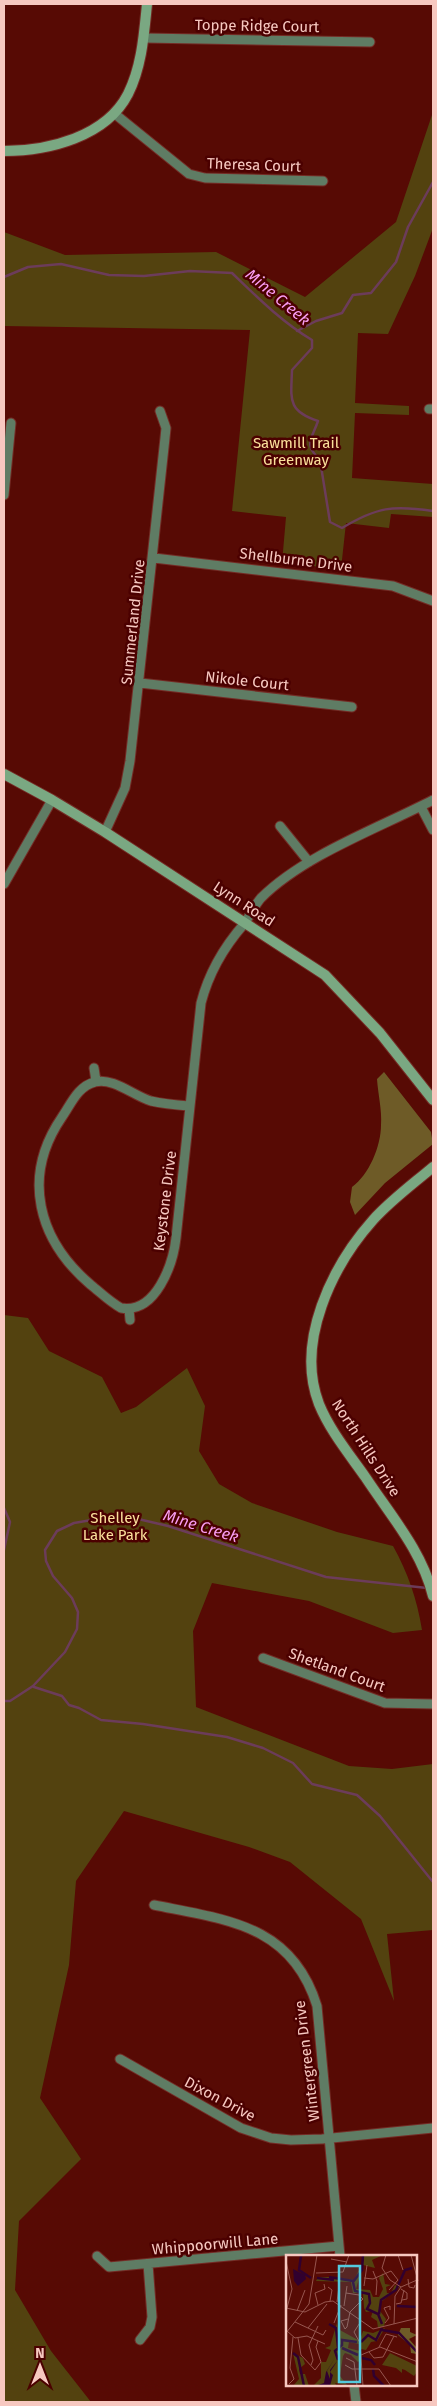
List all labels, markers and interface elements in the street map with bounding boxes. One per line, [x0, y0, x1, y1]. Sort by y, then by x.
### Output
street label: Toppe Ridge Court [195, 16, 320, 36]
street label: Theresa Court [207, 154, 302, 176]
water label: Mine Creek [242, 265, 314, 330]
park label: Sawmill Trail Greenway [253, 434, 340, 469]
street label: Shellburne Drive [239, 544, 353, 576]
street label: Summerland Drive [117, 558, 149, 686]
street label: Nikole Court [204, 668, 290, 694]
street label: Lynn Road [210, 877, 278, 931]
street label: Keystone Drive [150, 1150, 180, 1252]
street label: North Hills Drive [328, 1396, 404, 1500]
water label: Mine Creek [161, 1506, 241, 1547]
park label: Shelley Lake Park [83, 1509, 148, 1544]
street label: Shetland Court [286, 1644, 388, 1696]
street label: Wintergreen Drive [291, 1999, 323, 2123]
street label: Dixon Drive [181, 2073, 259, 2125]
street label: Whippoorwill Lane [151, 2230, 279, 2258]
inset map [286, 2255, 417, 2386]
north arrow [15, 2341, 65, 2391]
text: N [35, 2345, 45, 2362]

